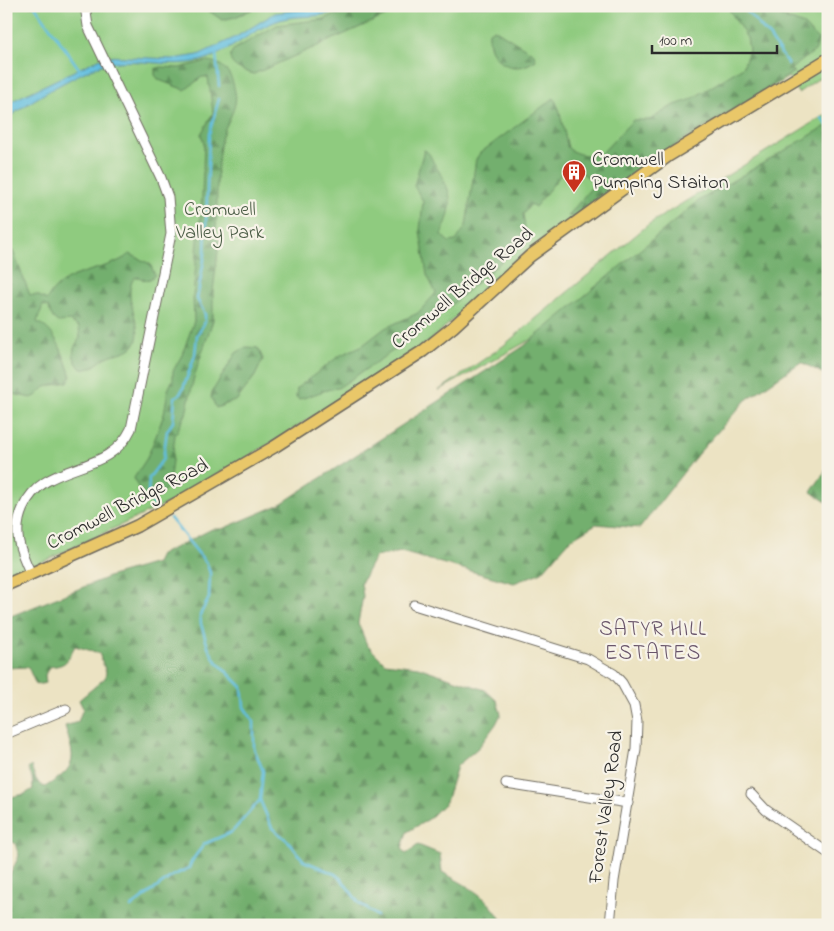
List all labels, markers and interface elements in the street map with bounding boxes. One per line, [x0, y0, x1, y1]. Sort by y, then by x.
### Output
scale bar [652, 22, 776, 54]
text: 100 m [659, 30, 692, 52]
place label: Cromwell Pumping Staiton [592, 146, 729, 199]
building icon: Cromwell Pumping Staiton [561, 159, 587, 193]
park label: Cromwell Valley Park [175, 196, 264, 248]
street label: Cromwell Bridge Road [386, 221, 541, 358]
street label: Cromwell Bridge Road [42, 452, 214, 559]
district label: SATYR HILL ESTATES [599, 615, 707, 669]
street label: Forest Valley Road [582, 729, 632, 886]

